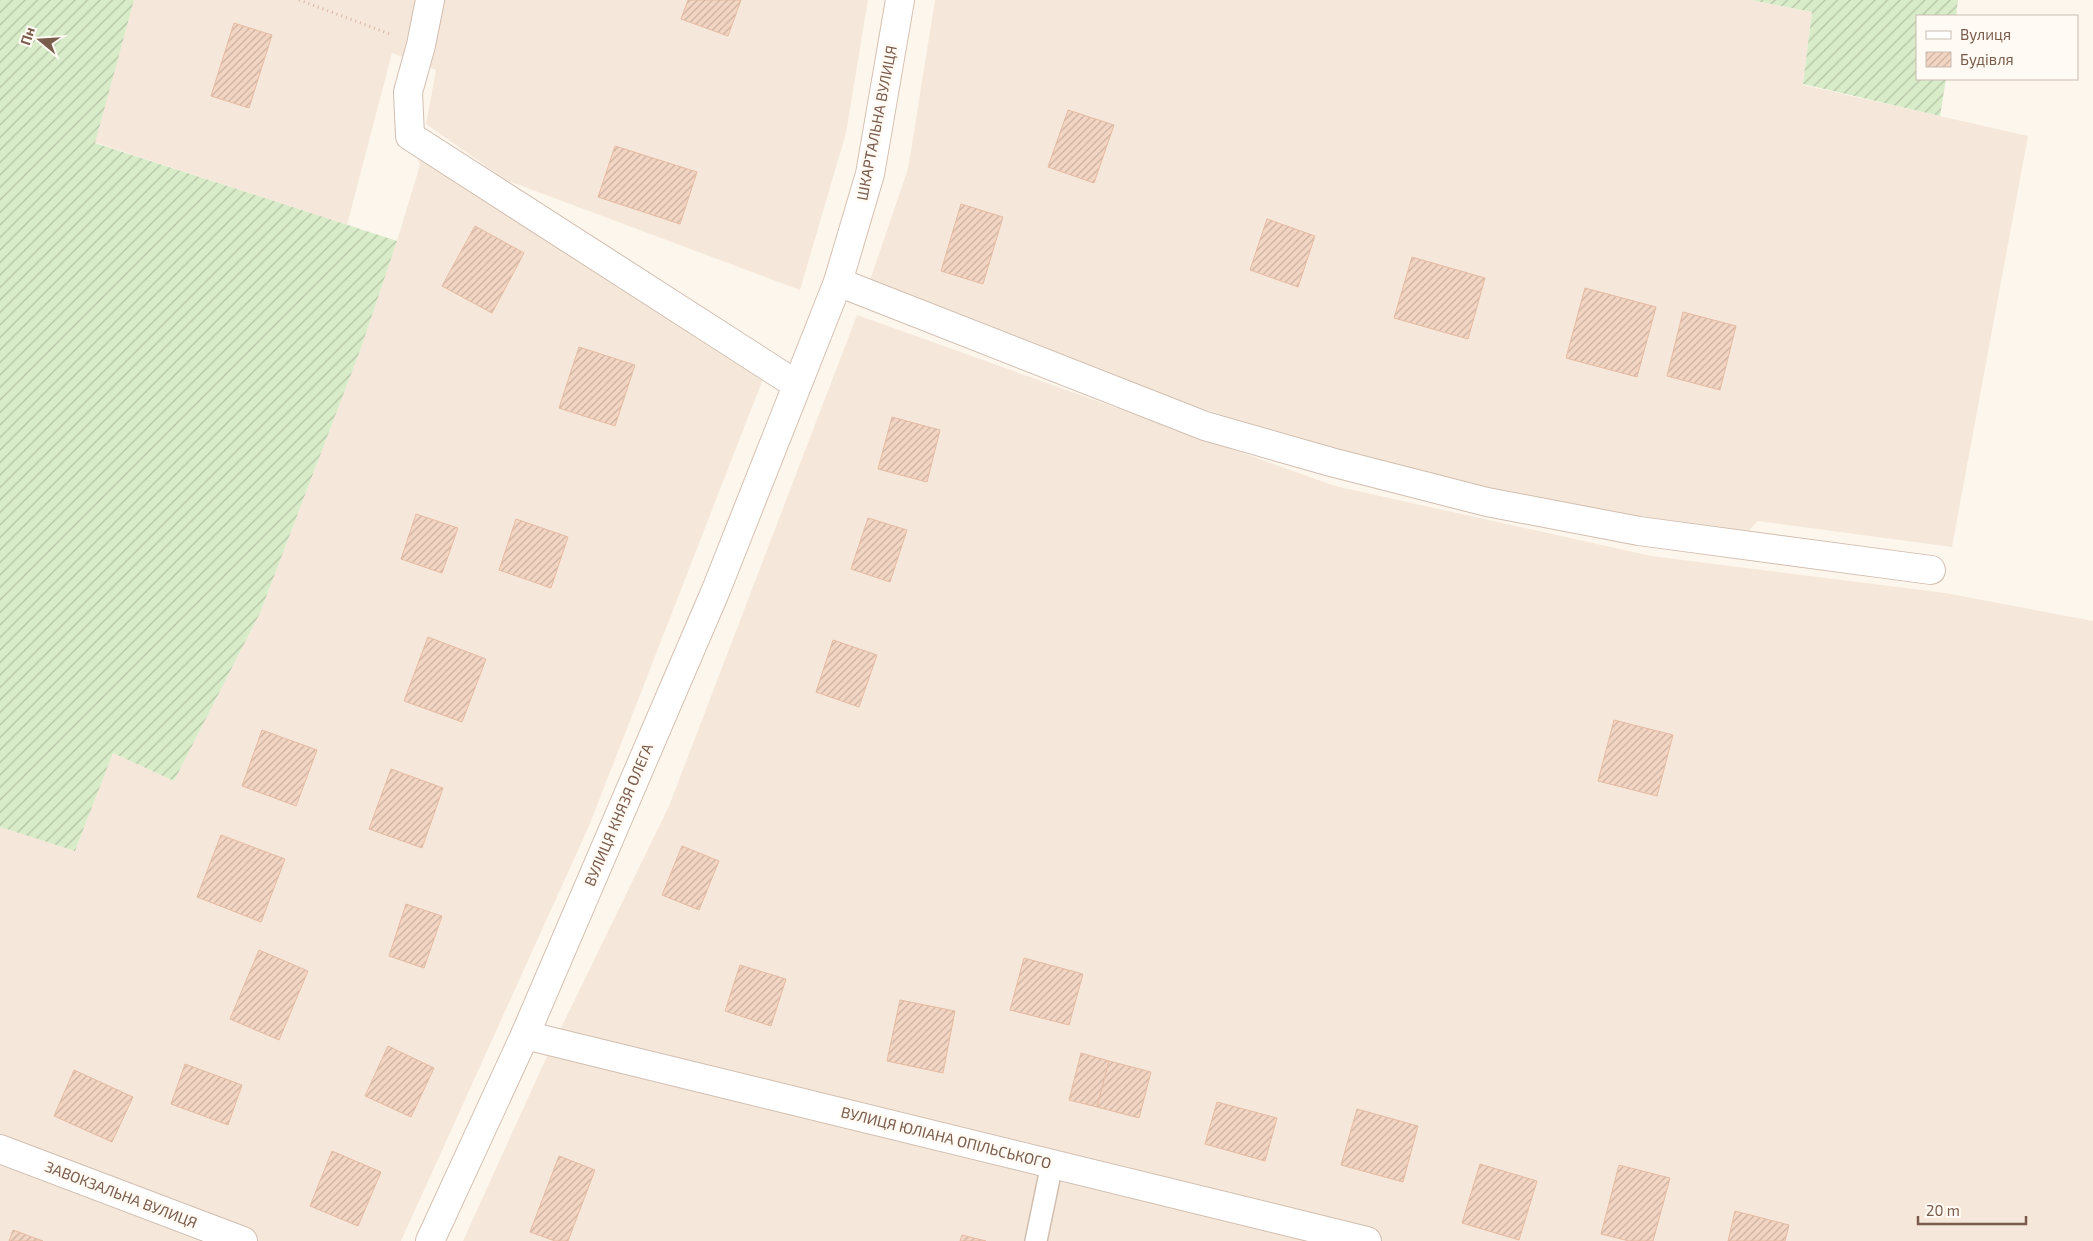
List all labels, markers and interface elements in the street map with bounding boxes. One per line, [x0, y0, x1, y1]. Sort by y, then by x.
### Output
north arrow [15, 15, 65, 65]
legend [1916, 15, 2078, 80]
text: Пн [16, 25, 38, 47]
text: Вулиця [1960, 25, 2011, 44]
street label: ШКАРТАЛЬНА ВУЛИЦЯ [852, 44, 900, 202]
text: Будівля [1960, 50, 2014, 69]
street label: ВУЛИЦЯ КНЯЗЯ ОЛЕГА [580, 740, 657, 889]
street label: ВУЛИЦЯ ЮЛІАНА ОПІЛЬСЬКОГО [839, 1102, 1053, 1172]
street label: ЗАВОКЗАЛЬНА ВУЛИЦЯ [43, 1157, 200, 1231]
scale bar [1918, 1194, 2026, 1226]
text: 20 m [1926, 1201, 1960, 1219]

